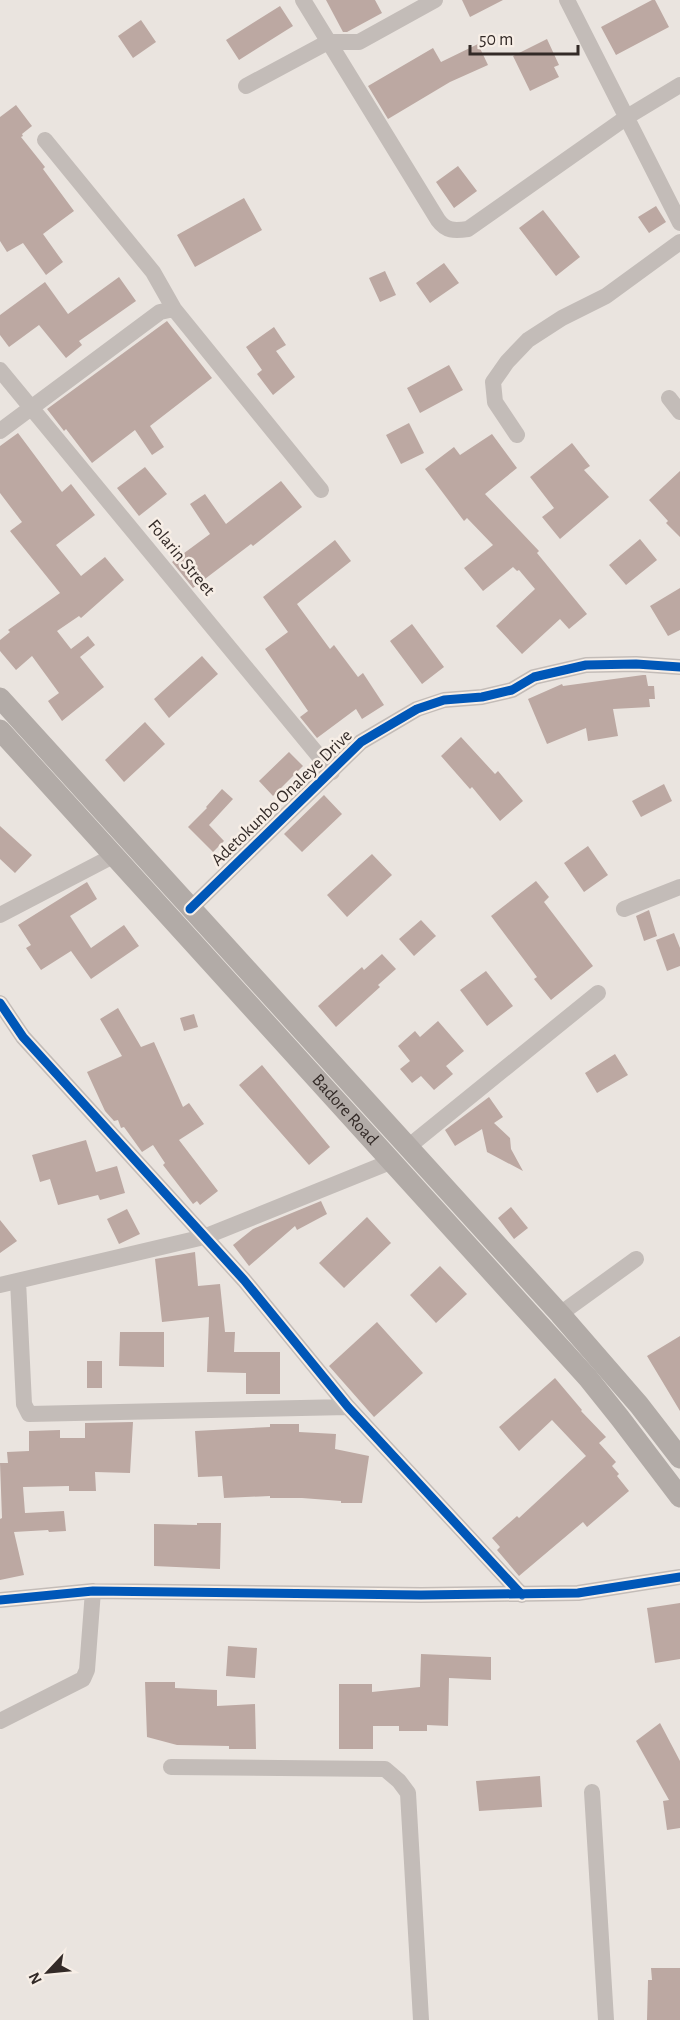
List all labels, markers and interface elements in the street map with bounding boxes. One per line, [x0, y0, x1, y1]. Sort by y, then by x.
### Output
scale bar [470, 18, 578, 56]
text: 50 m [479, 31, 513, 49]
street label: Folarin Street [144, 516, 218, 600]
street label: Adetokunbo Onaleye Drive [208, 726, 356, 870]
street label: Badore Road [308, 1071, 381, 1149]
north arrow [18, 1942, 78, 2002]
text: N [26, 1970, 45, 1987]

